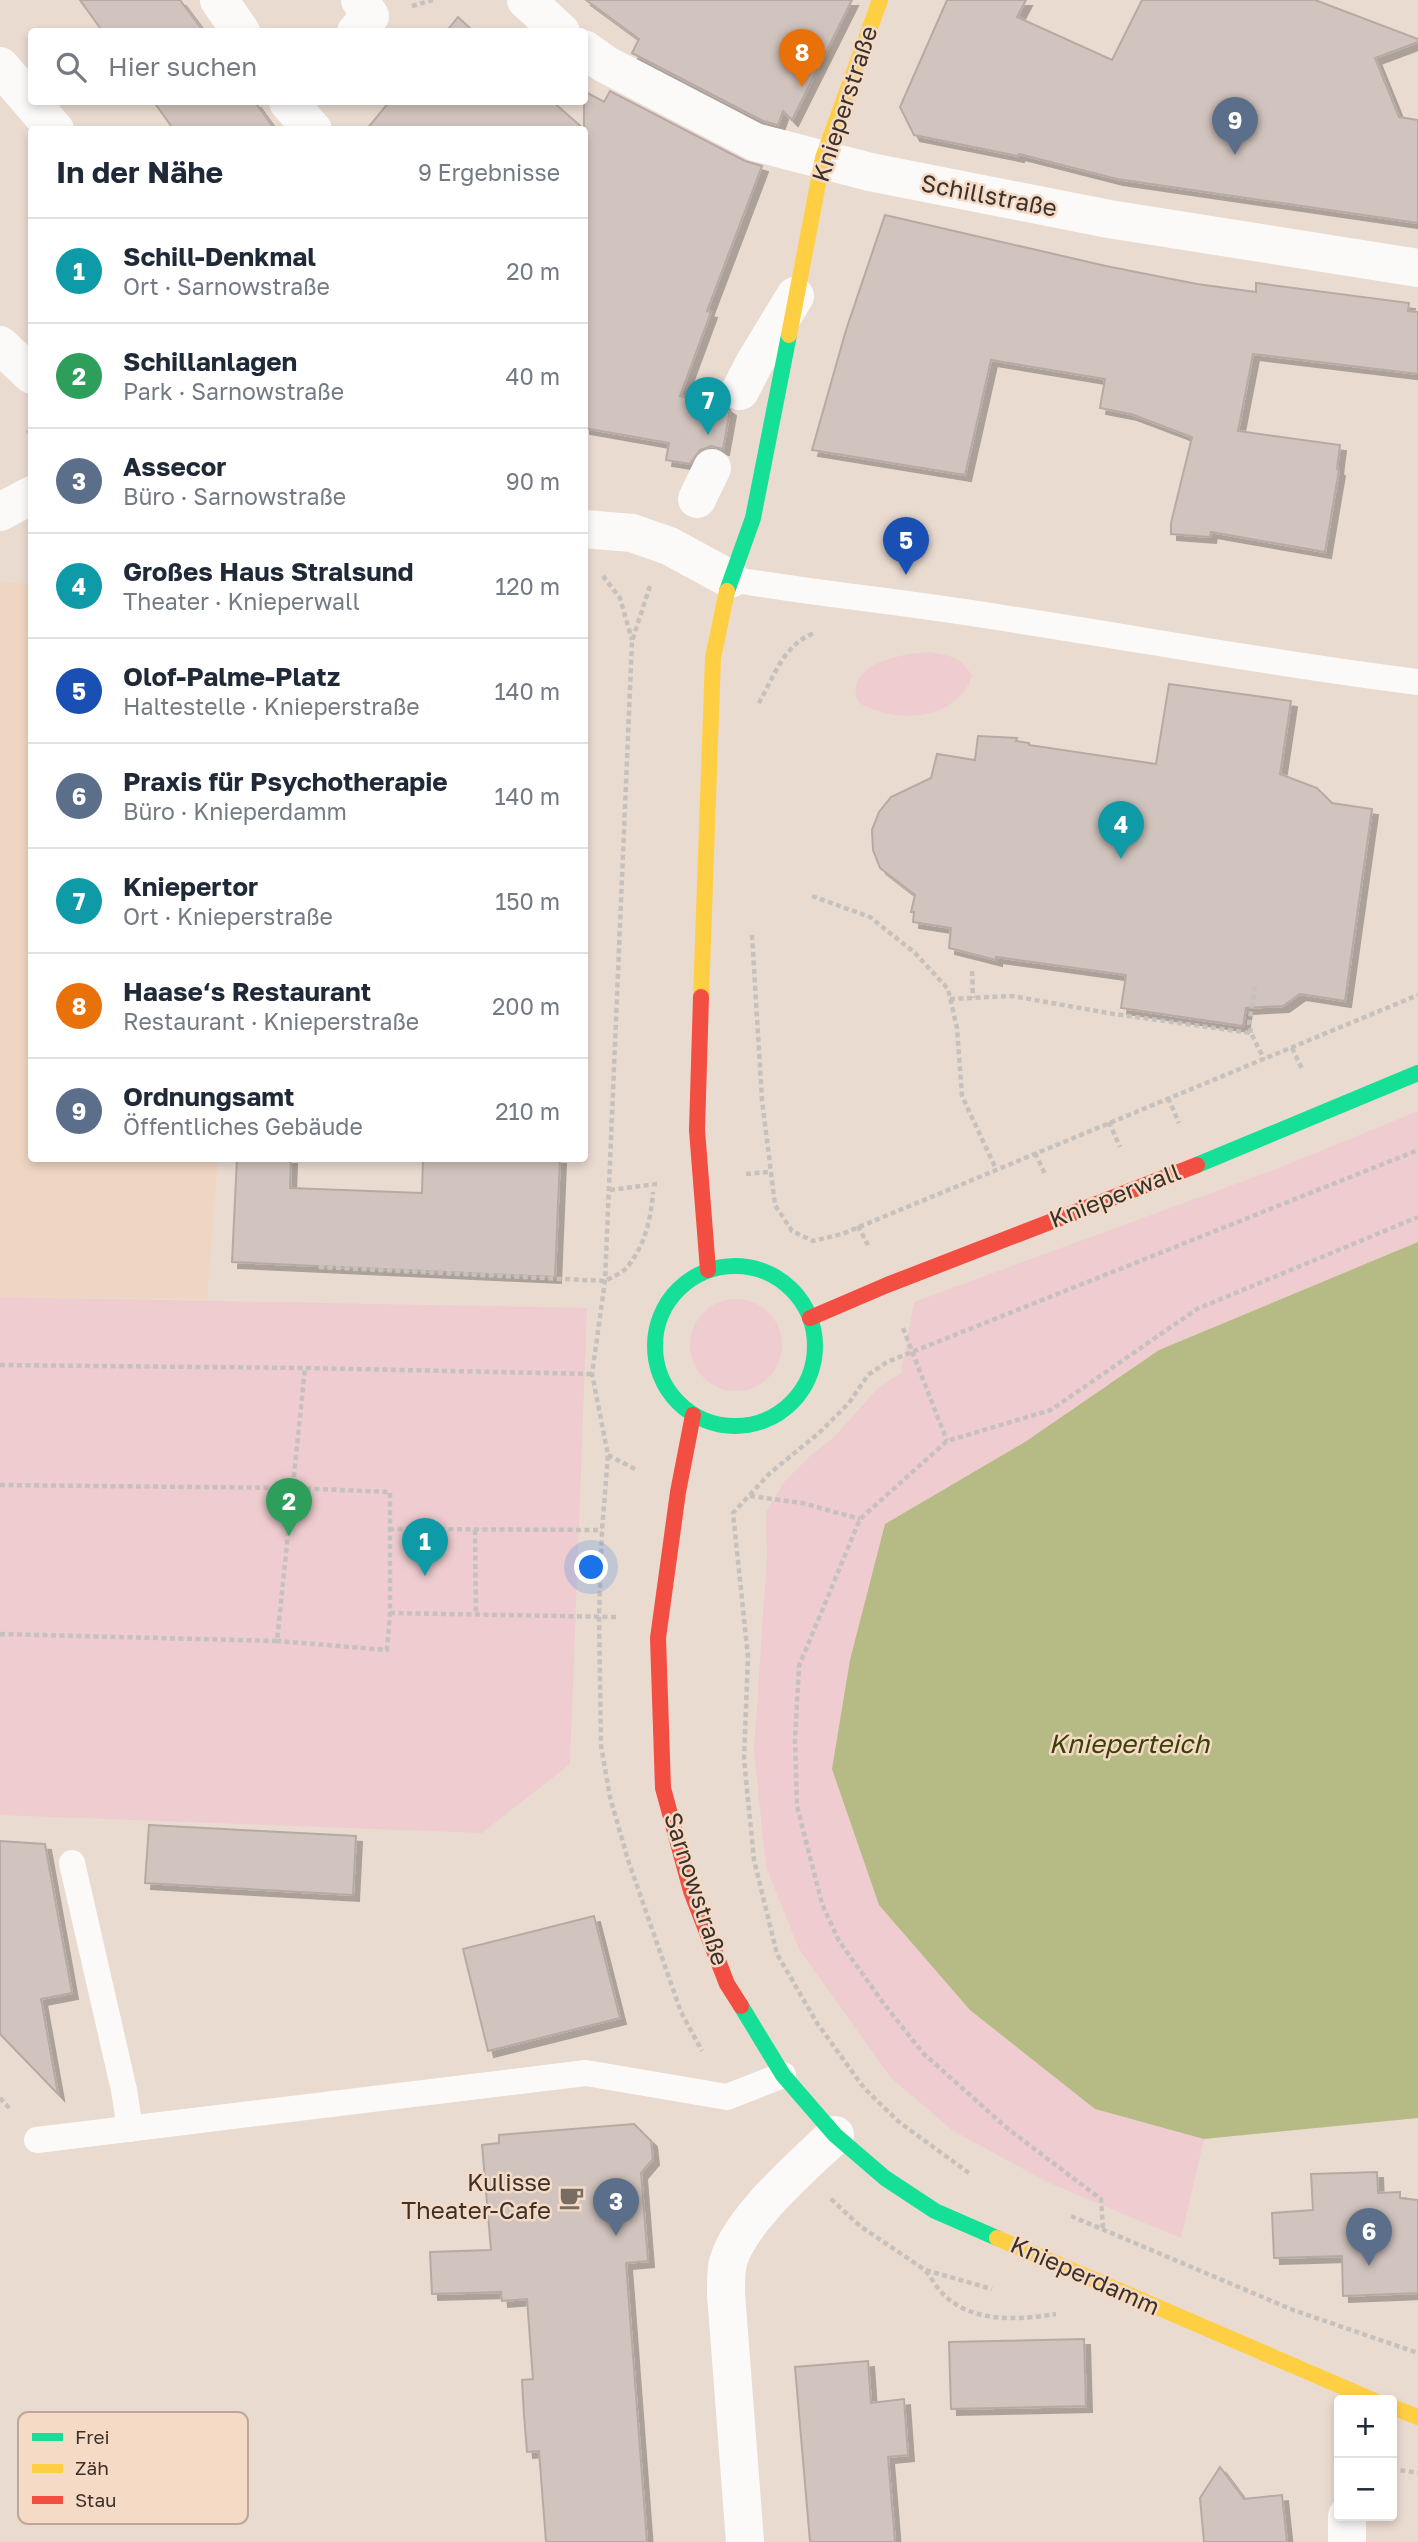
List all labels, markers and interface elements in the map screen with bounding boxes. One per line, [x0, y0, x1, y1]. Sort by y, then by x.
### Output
street label: Knieperstraße [805, 22, 882, 185]
search box [28, 28, 588, 105]
pin: 8 [779, 29, 825, 87]
icon: search [52, 48, 90, 86]
text: Hier suchen [108, 51, 257, 82]
pin: 9 [1212, 97, 1258, 155]
text: In der Nähe [56, 154, 223, 190]
text: 9 Ergebnisse [418, 158, 560, 186]
street label: Schillstraße [919, 167, 1060, 222]
text: Schill-Denkmal [123, 241, 316, 272]
text: 1 [73, 257, 85, 285]
text: 20 m [506, 257, 560, 285]
text: Ort · Sarnowstraße [123, 272, 330, 300]
text: Schillanlagen [123, 346, 297, 377]
text: 2 [72, 362, 86, 390]
text: 40 m [506, 362, 560, 390]
text: Park · Sarnowstraße [123, 377, 344, 405]
pin: 7 [685, 377, 731, 435]
text: Assecor [123, 451, 226, 482]
text: 3 [72, 467, 86, 495]
text: 90 m [506, 467, 560, 495]
text: Büro · Sarnowstraße [123, 482, 346, 510]
pin: 5 [883, 517, 929, 575]
text: Großes Haus Stralsund [123, 556, 414, 587]
text: 4 [72, 572, 86, 600]
text: 120 m [495, 572, 560, 600]
text: Theater · Knieperwall [123, 587, 360, 615]
text: Olof-Palme-Platz [123, 661, 340, 692]
text: 5 [72, 677, 86, 705]
text: 140 m [494, 677, 560, 705]
text: Haltestelle · Knieperstraße [123, 692, 420, 720]
text: Praxis für Psychotherapie [123, 766, 448, 797]
text: 6 [72, 782, 86, 810]
text: 140 m [494, 782, 560, 810]
text: Büro · Knieperdamm [123, 797, 347, 825]
pin: 4 [1098, 801, 1144, 859]
text: Kniepertor [123, 871, 258, 902]
text: 7 [73, 887, 85, 915]
text: 150 m [495, 887, 560, 915]
text: Ort · Knieperstraße [123, 902, 333, 930]
text: Haase‘s Restaurant [123, 976, 371, 1007]
text: 8 [72, 992, 86, 1020]
text: 200 m [492, 992, 560, 1020]
text: Restaurant · Knieperstraße [123, 1007, 419, 1035]
text: Ordnungsamt [123, 1081, 294, 1112]
text: 9 [72, 1097, 86, 1125]
text: 210 m [495, 1097, 560, 1125]
text: Öffentliches Gebäude [123, 1112, 363, 1140]
street label: Knieperwall [1045, 1156, 1184, 1233]
pin: 2 [266, 1478, 312, 1536]
pin: 1 [402, 1518, 448, 1576]
your location [574, 1550, 608, 1584]
water label: Knieperteich [1049, 1728, 1210, 1759]
street label: Sarnowstraße [659, 1808, 736, 1969]
place label: Kulisse Theater-Cafe [401, 2167, 551, 2224]
pin: 3 [593, 2178, 639, 2236]
cafe icon: Kulisse Theater-Cafe [557, 2183, 585, 2211]
pin: 6 [1346, 2208, 1392, 2266]
street label: Knieperdamm [1007, 2229, 1165, 2320]
map controls [1334, 2395, 1397, 2521]
button: + [1334, 2395, 1397, 2458]
legend [18, 2412, 248, 2524]
text: Frei [75, 2425, 110, 2448]
text: Zäh [75, 2456, 109, 2479]
button: − [1334, 2458, 1397, 2521]
text: Stau [75, 2488, 117, 2511]

